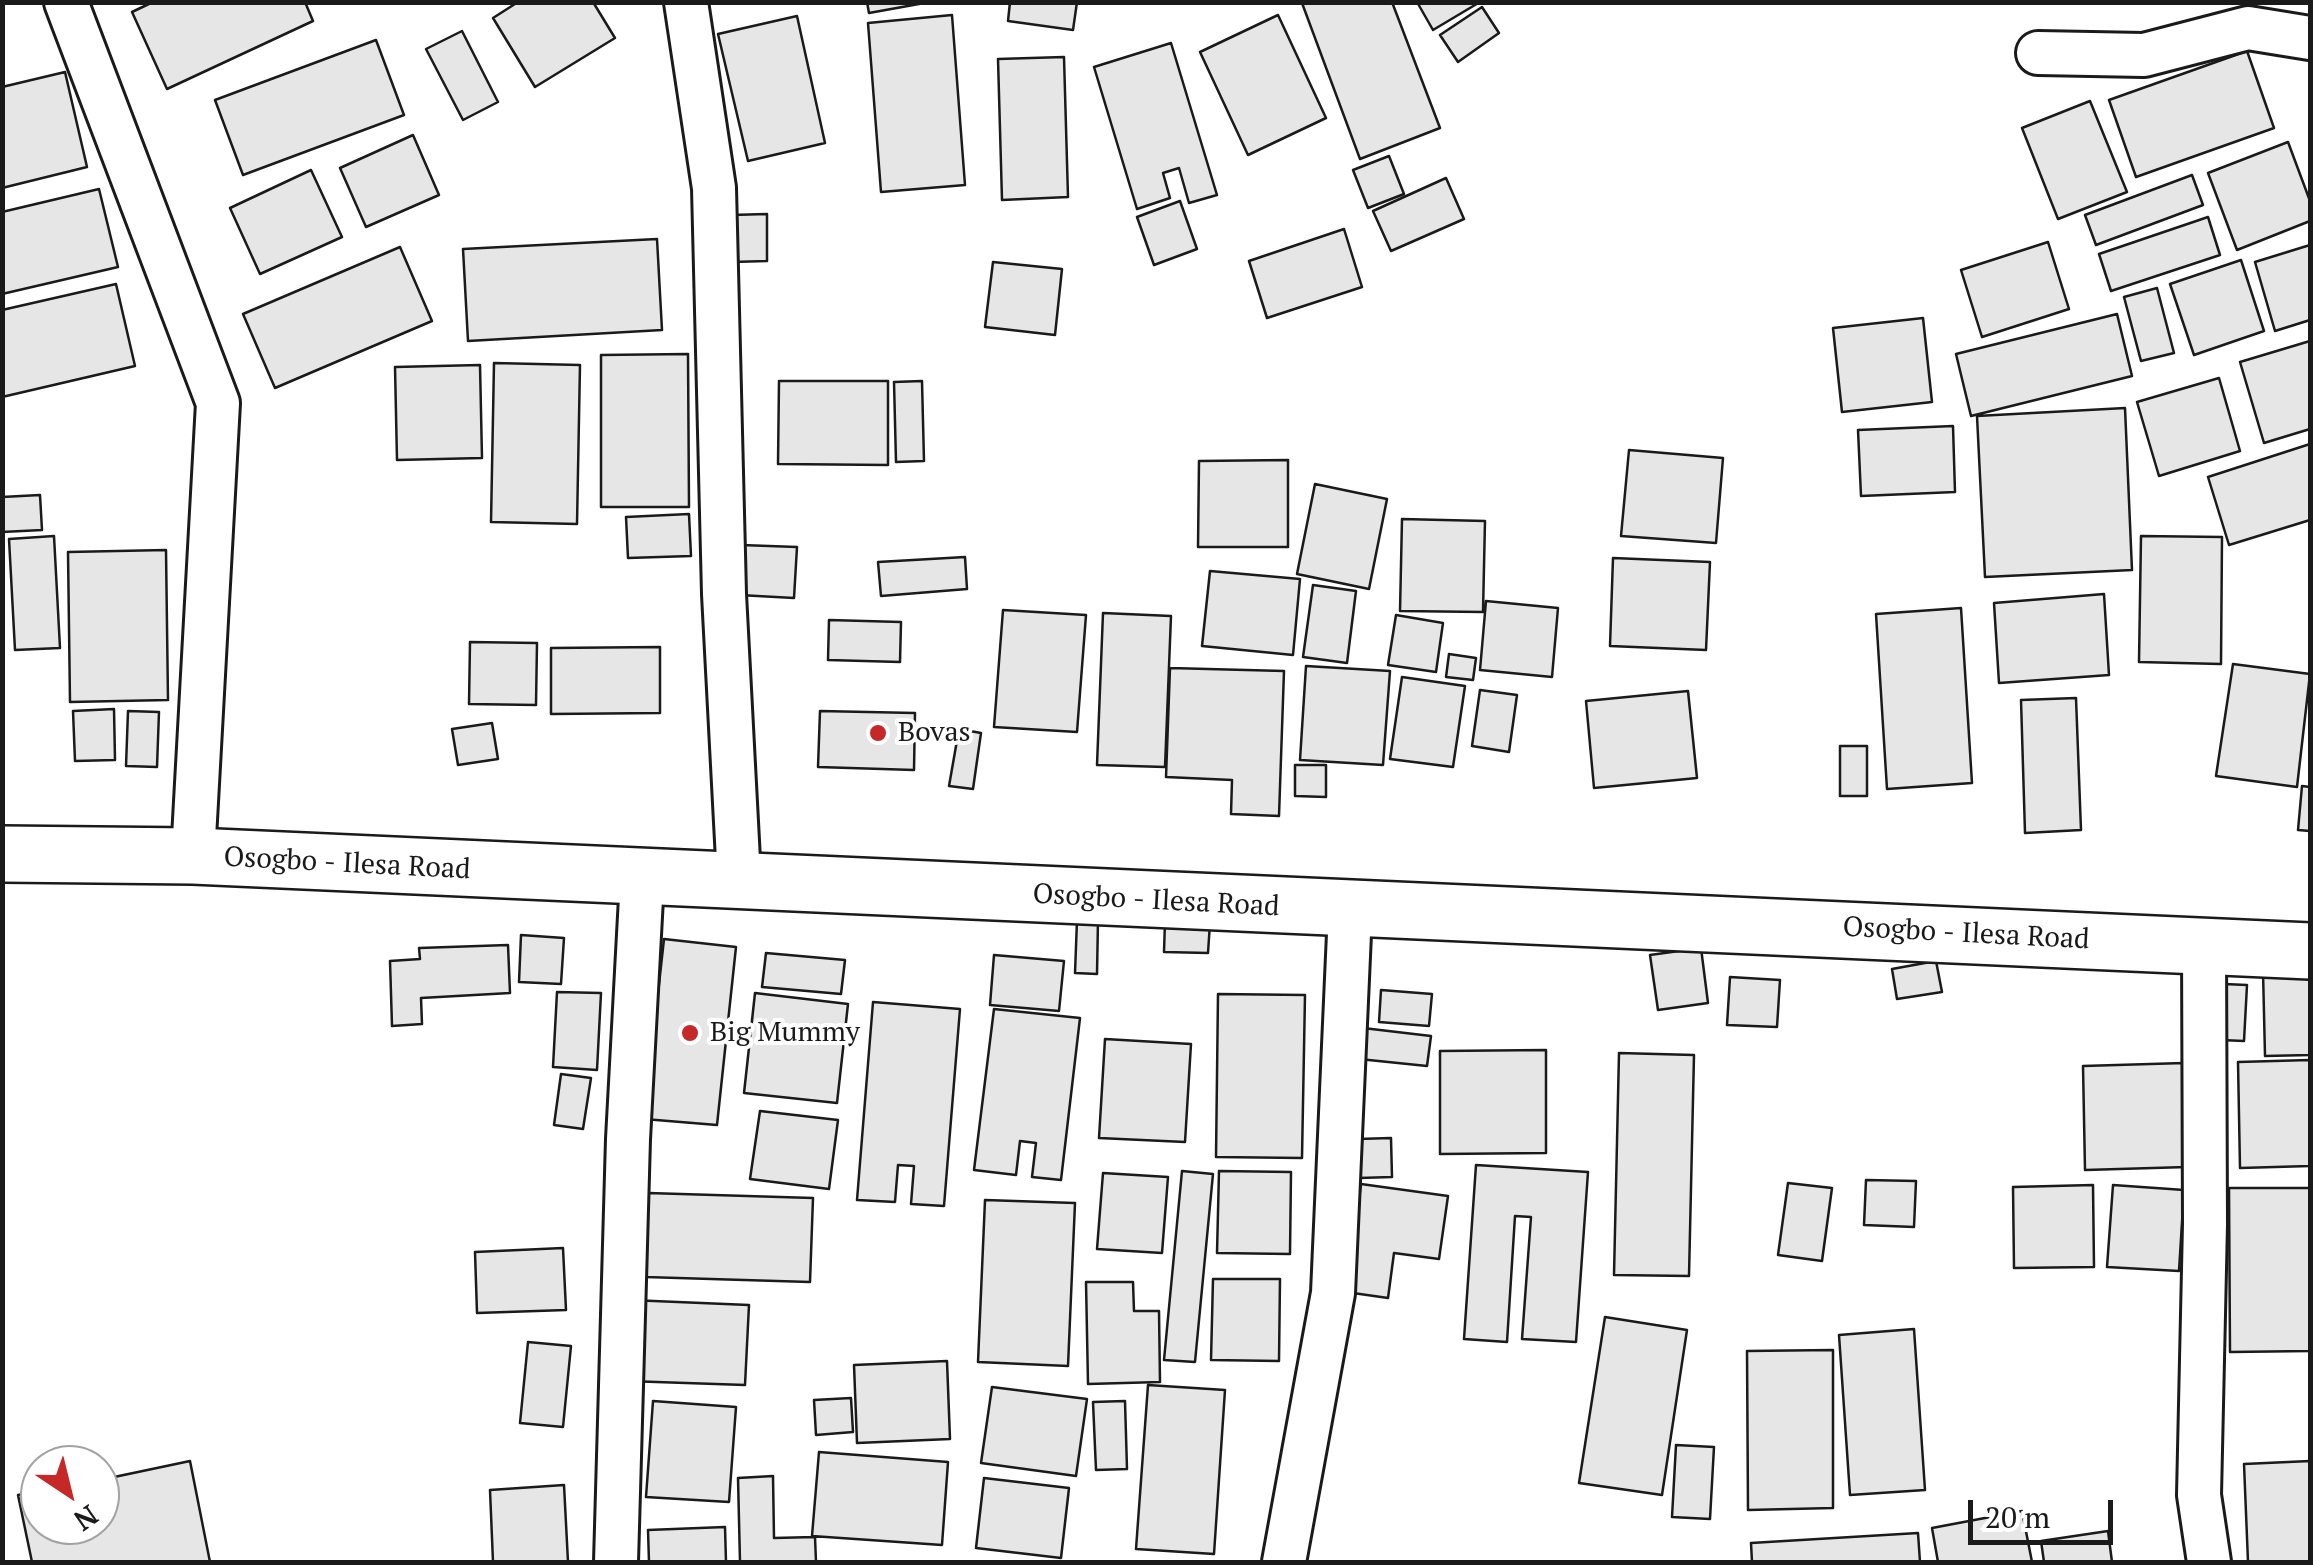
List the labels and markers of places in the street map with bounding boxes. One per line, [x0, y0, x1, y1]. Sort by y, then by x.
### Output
place label: Bovas [898, 716, 971, 750]
marker: Bovas [867, 722, 889, 744]
place label: Big Mummy [710, 1016, 860, 1050]
marker: Big Mummy [679, 1022, 701, 1044]

